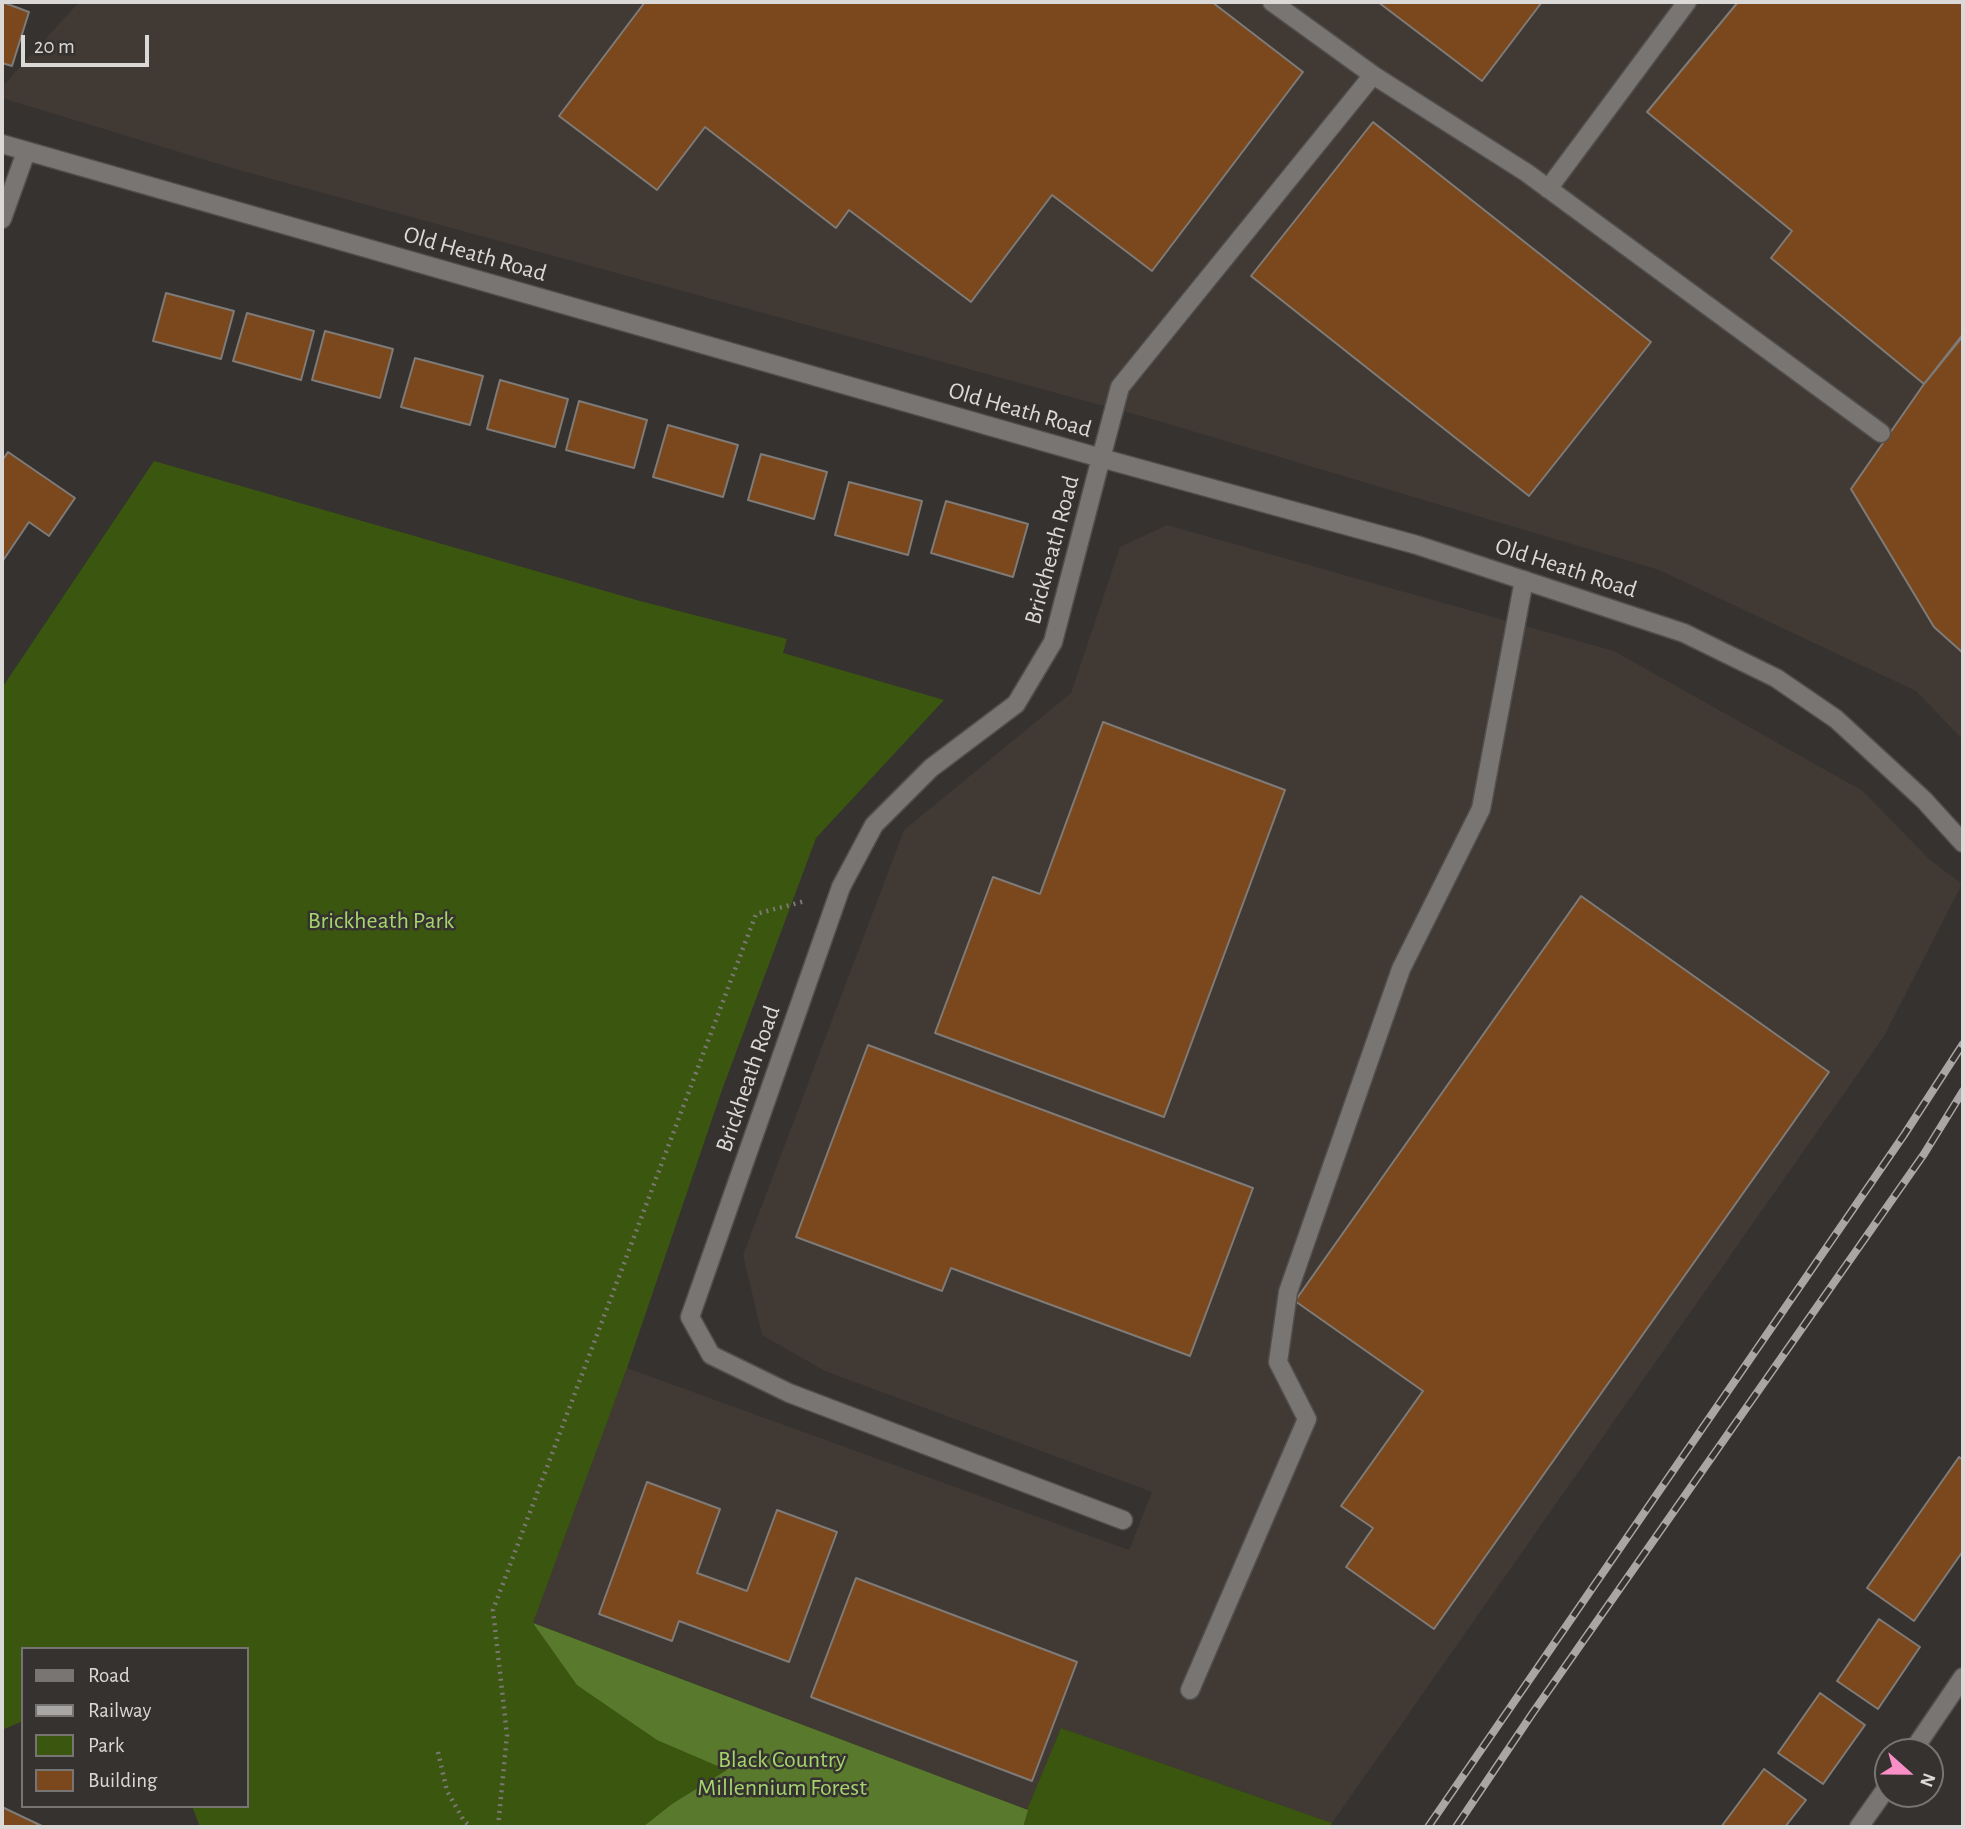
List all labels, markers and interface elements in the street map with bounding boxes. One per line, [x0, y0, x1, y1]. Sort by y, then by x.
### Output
scale bar [24, 21, 152, 65]
text: 20 m [34, 36, 75, 57]
street label: Old Heath Road [400, 220, 550, 288]
street label: Old Heath Road [945, 376, 1095, 444]
street label: Brickheath Road [1018, 472, 1086, 628]
street label: Old Heath Road [1491, 532, 1641, 604]
park label: Brickheath Park [308, 907, 454, 935]
street label: Brickheath Road [710, 1002, 786, 1156]
legend [21, 1647, 248, 1808]
text: Road [88, 1665, 130, 1686]
text: Railway [88, 1700, 151, 1721]
text: Park [88, 1735, 124, 1756]
north arrow [1874, 1738, 1944, 1808]
park label: Black Country Millennium Forest [697, 1746, 867, 1802]
text: Building [88, 1770, 157, 1791]
text: N [1916, 1770, 1938, 1790]

